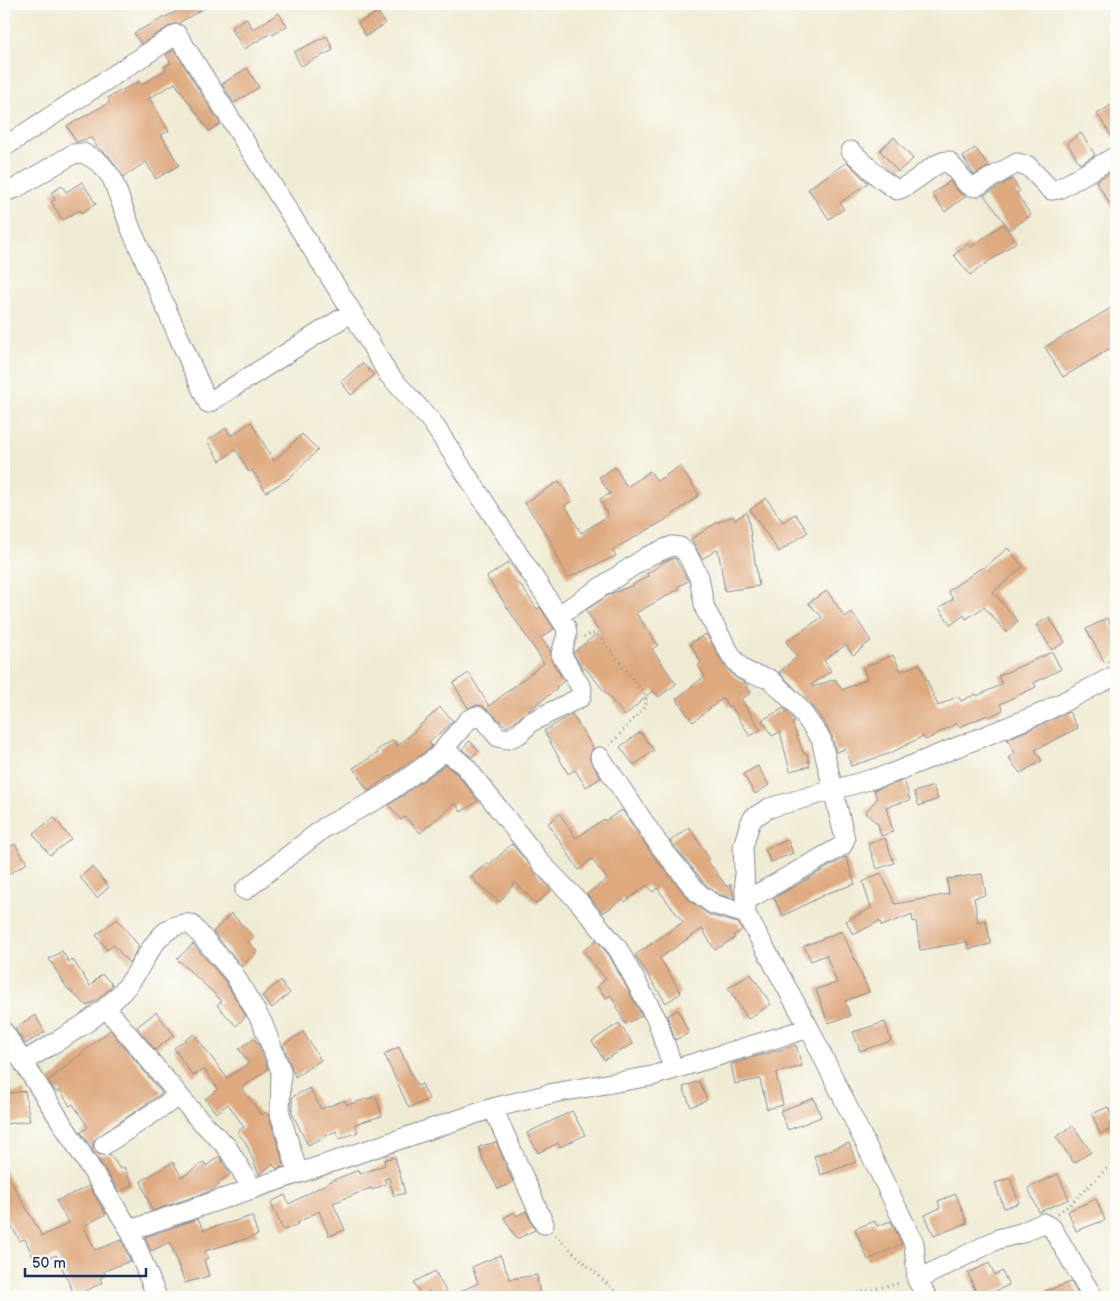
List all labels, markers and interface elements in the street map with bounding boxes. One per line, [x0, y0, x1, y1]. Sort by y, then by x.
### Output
scale bar [25, 1246, 146, 1278]
text: 50 m [32, 1254, 66, 1273]

